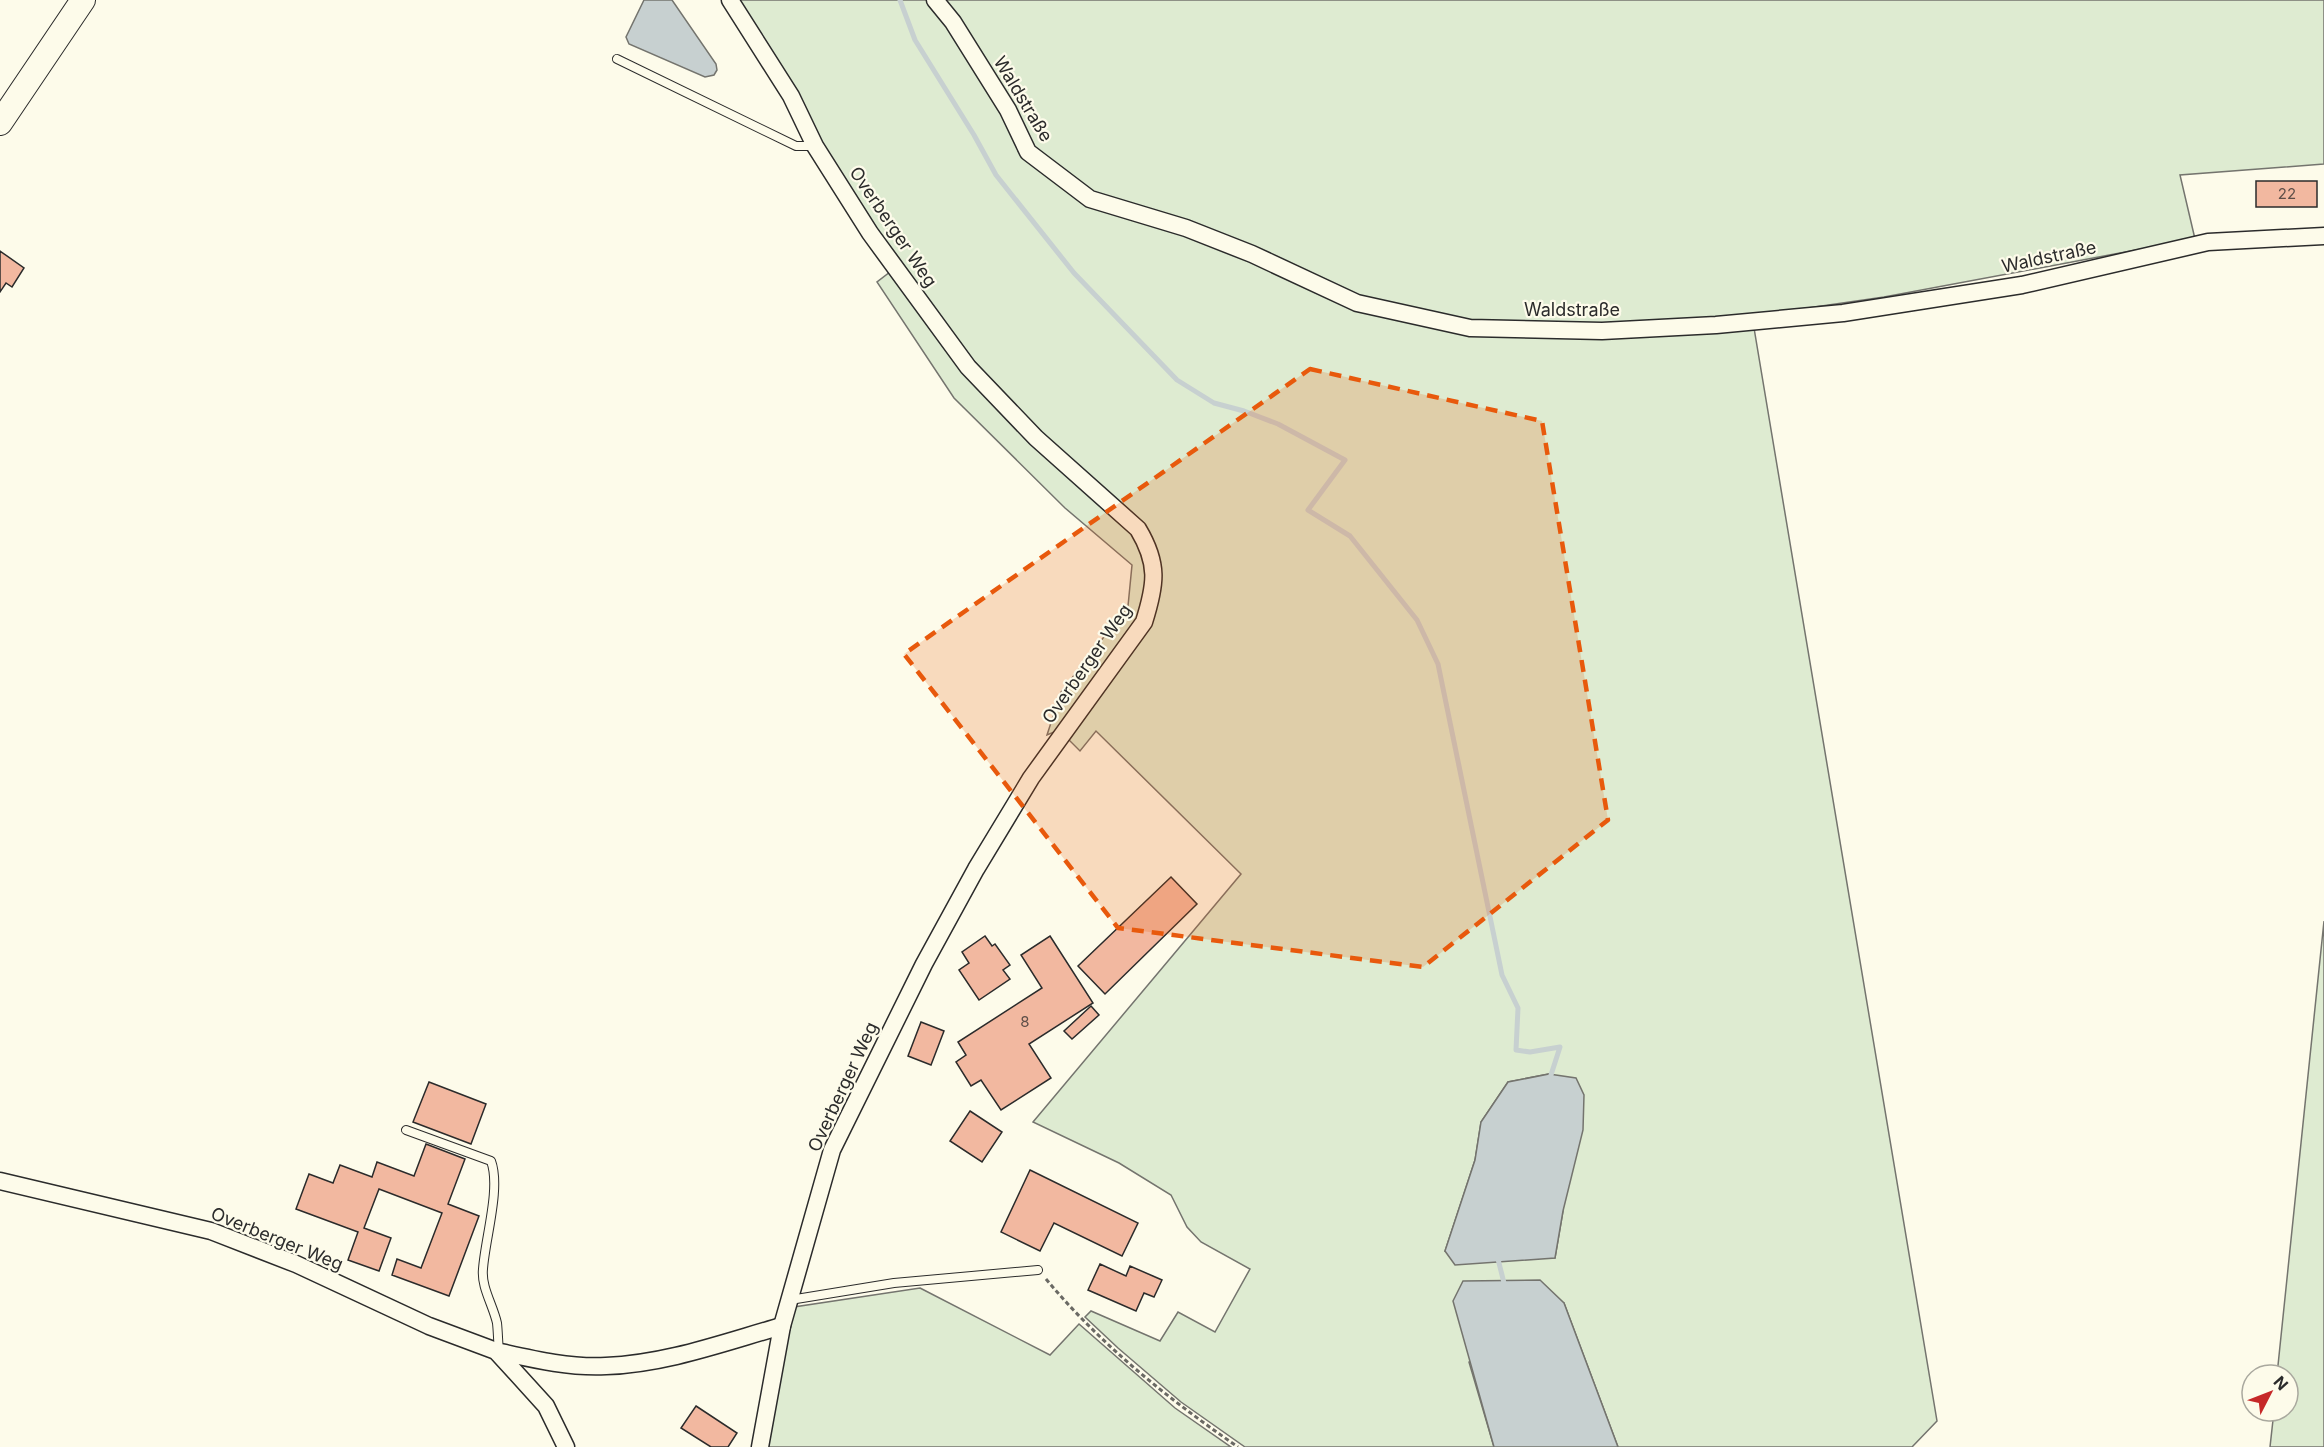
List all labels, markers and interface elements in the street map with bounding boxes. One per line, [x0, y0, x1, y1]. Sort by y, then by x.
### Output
street label: Waldstraße [990, 52, 1057, 145]
street label: Overberger Weg [845, 162, 941, 291]
house number: 22 [2278, 184, 2296, 203]
street label: Waldstraße [2000, 236, 2098, 277]
street label: Waldstraße [1524, 299, 1620, 320]
street label: Overberger Weg [1038, 600, 1136, 727]
house number: 8 [1020, 1012, 1030, 1031]
street label: Overberger Weg [803, 1019, 882, 1155]
street label: Overberger Weg [208, 1202, 346, 1275]
north arrow [2240, 1363, 2300, 1423]
text: N [2270, 1372, 2293, 1394]

